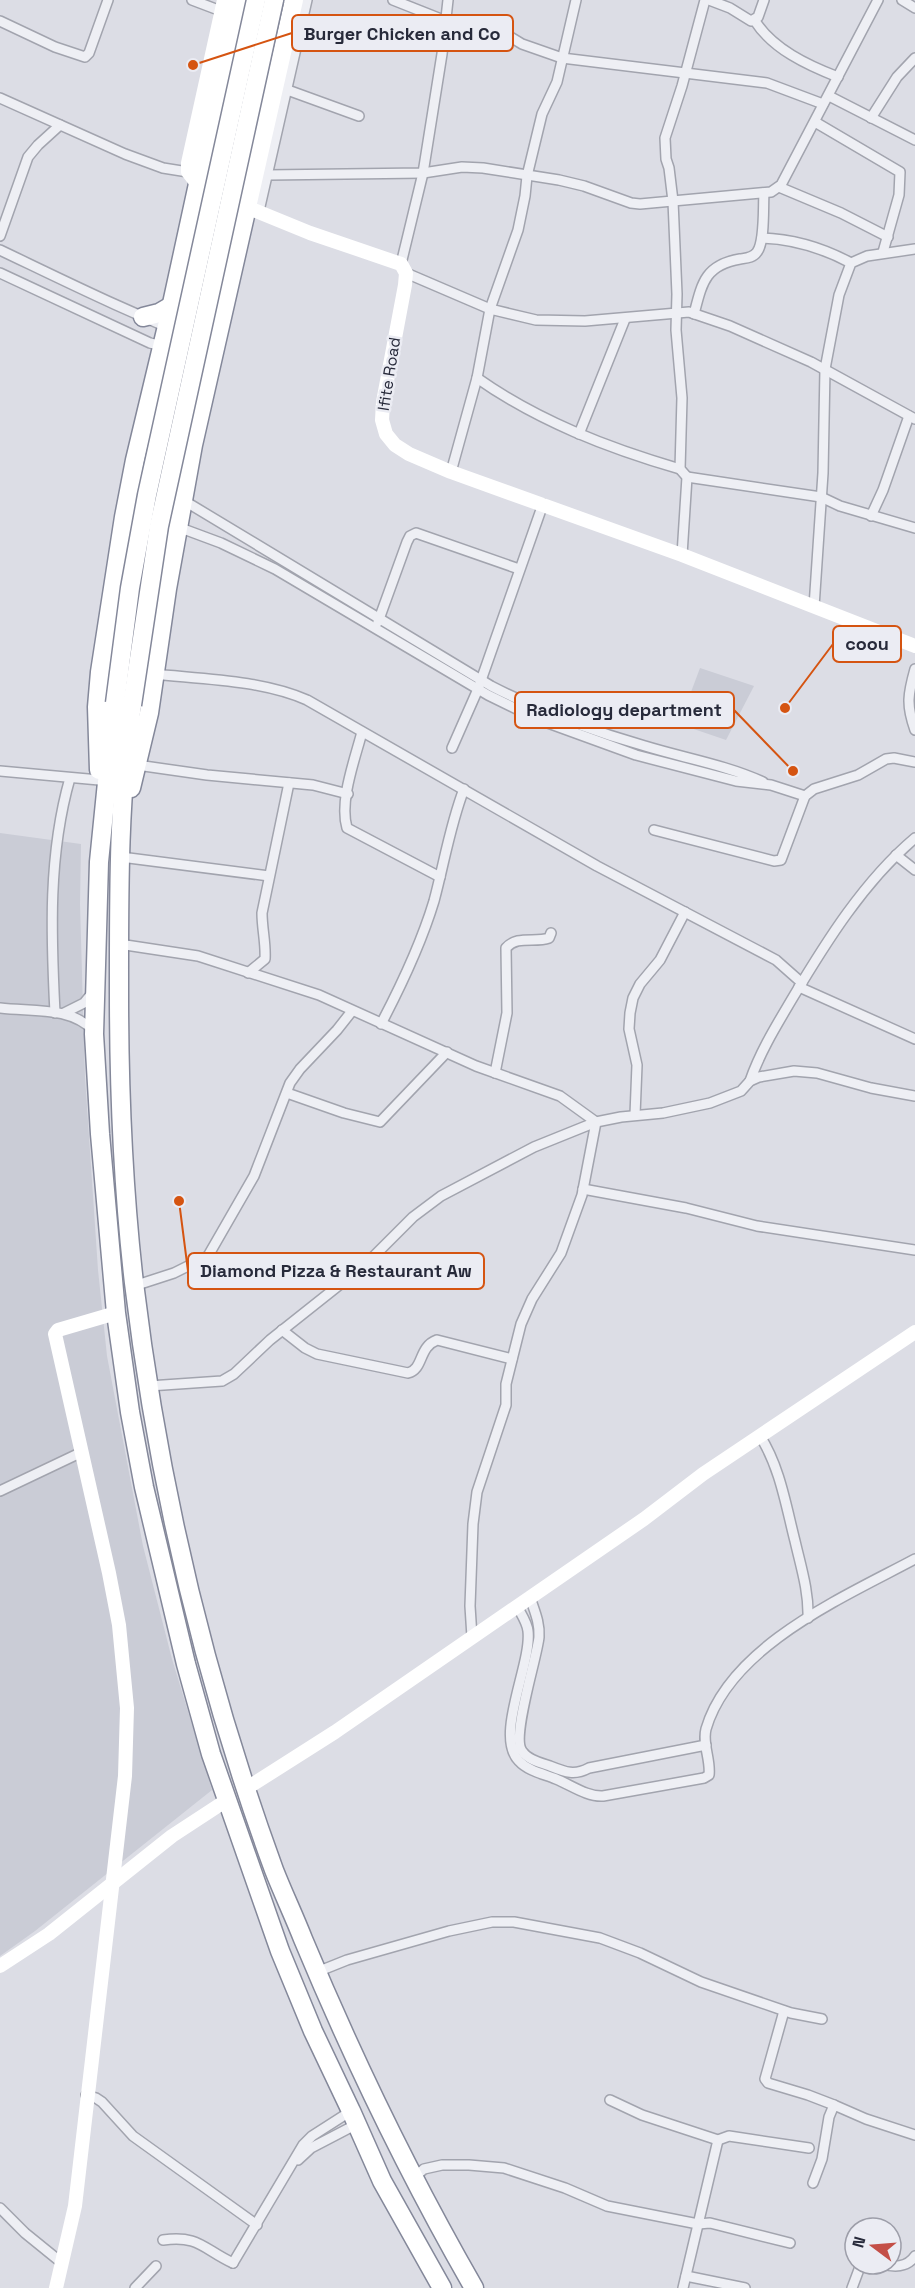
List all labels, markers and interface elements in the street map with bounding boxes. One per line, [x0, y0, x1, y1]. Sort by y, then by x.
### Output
callout: Burger Chicken and Co [292, 15, 513, 51]
text: Burger Chicken and Co [303, 22, 501, 45]
street label: Ifite Road [373, 336, 405, 412]
callout: coou [833, 626, 901, 662]
text: coou [845, 632, 889, 655]
callout: Radiology department [515, 692, 734, 728]
text: Radiology department [526, 698, 722, 721]
callout: Diamond Pizza & Restaurant Aw [188, 1253, 484, 1289]
text: Diamond Pizza & Restaurant Aw [200, 1259, 472, 1282]
north arrow [843, 2216, 903, 2276]
text: N [847, 2234, 871, 2250]

